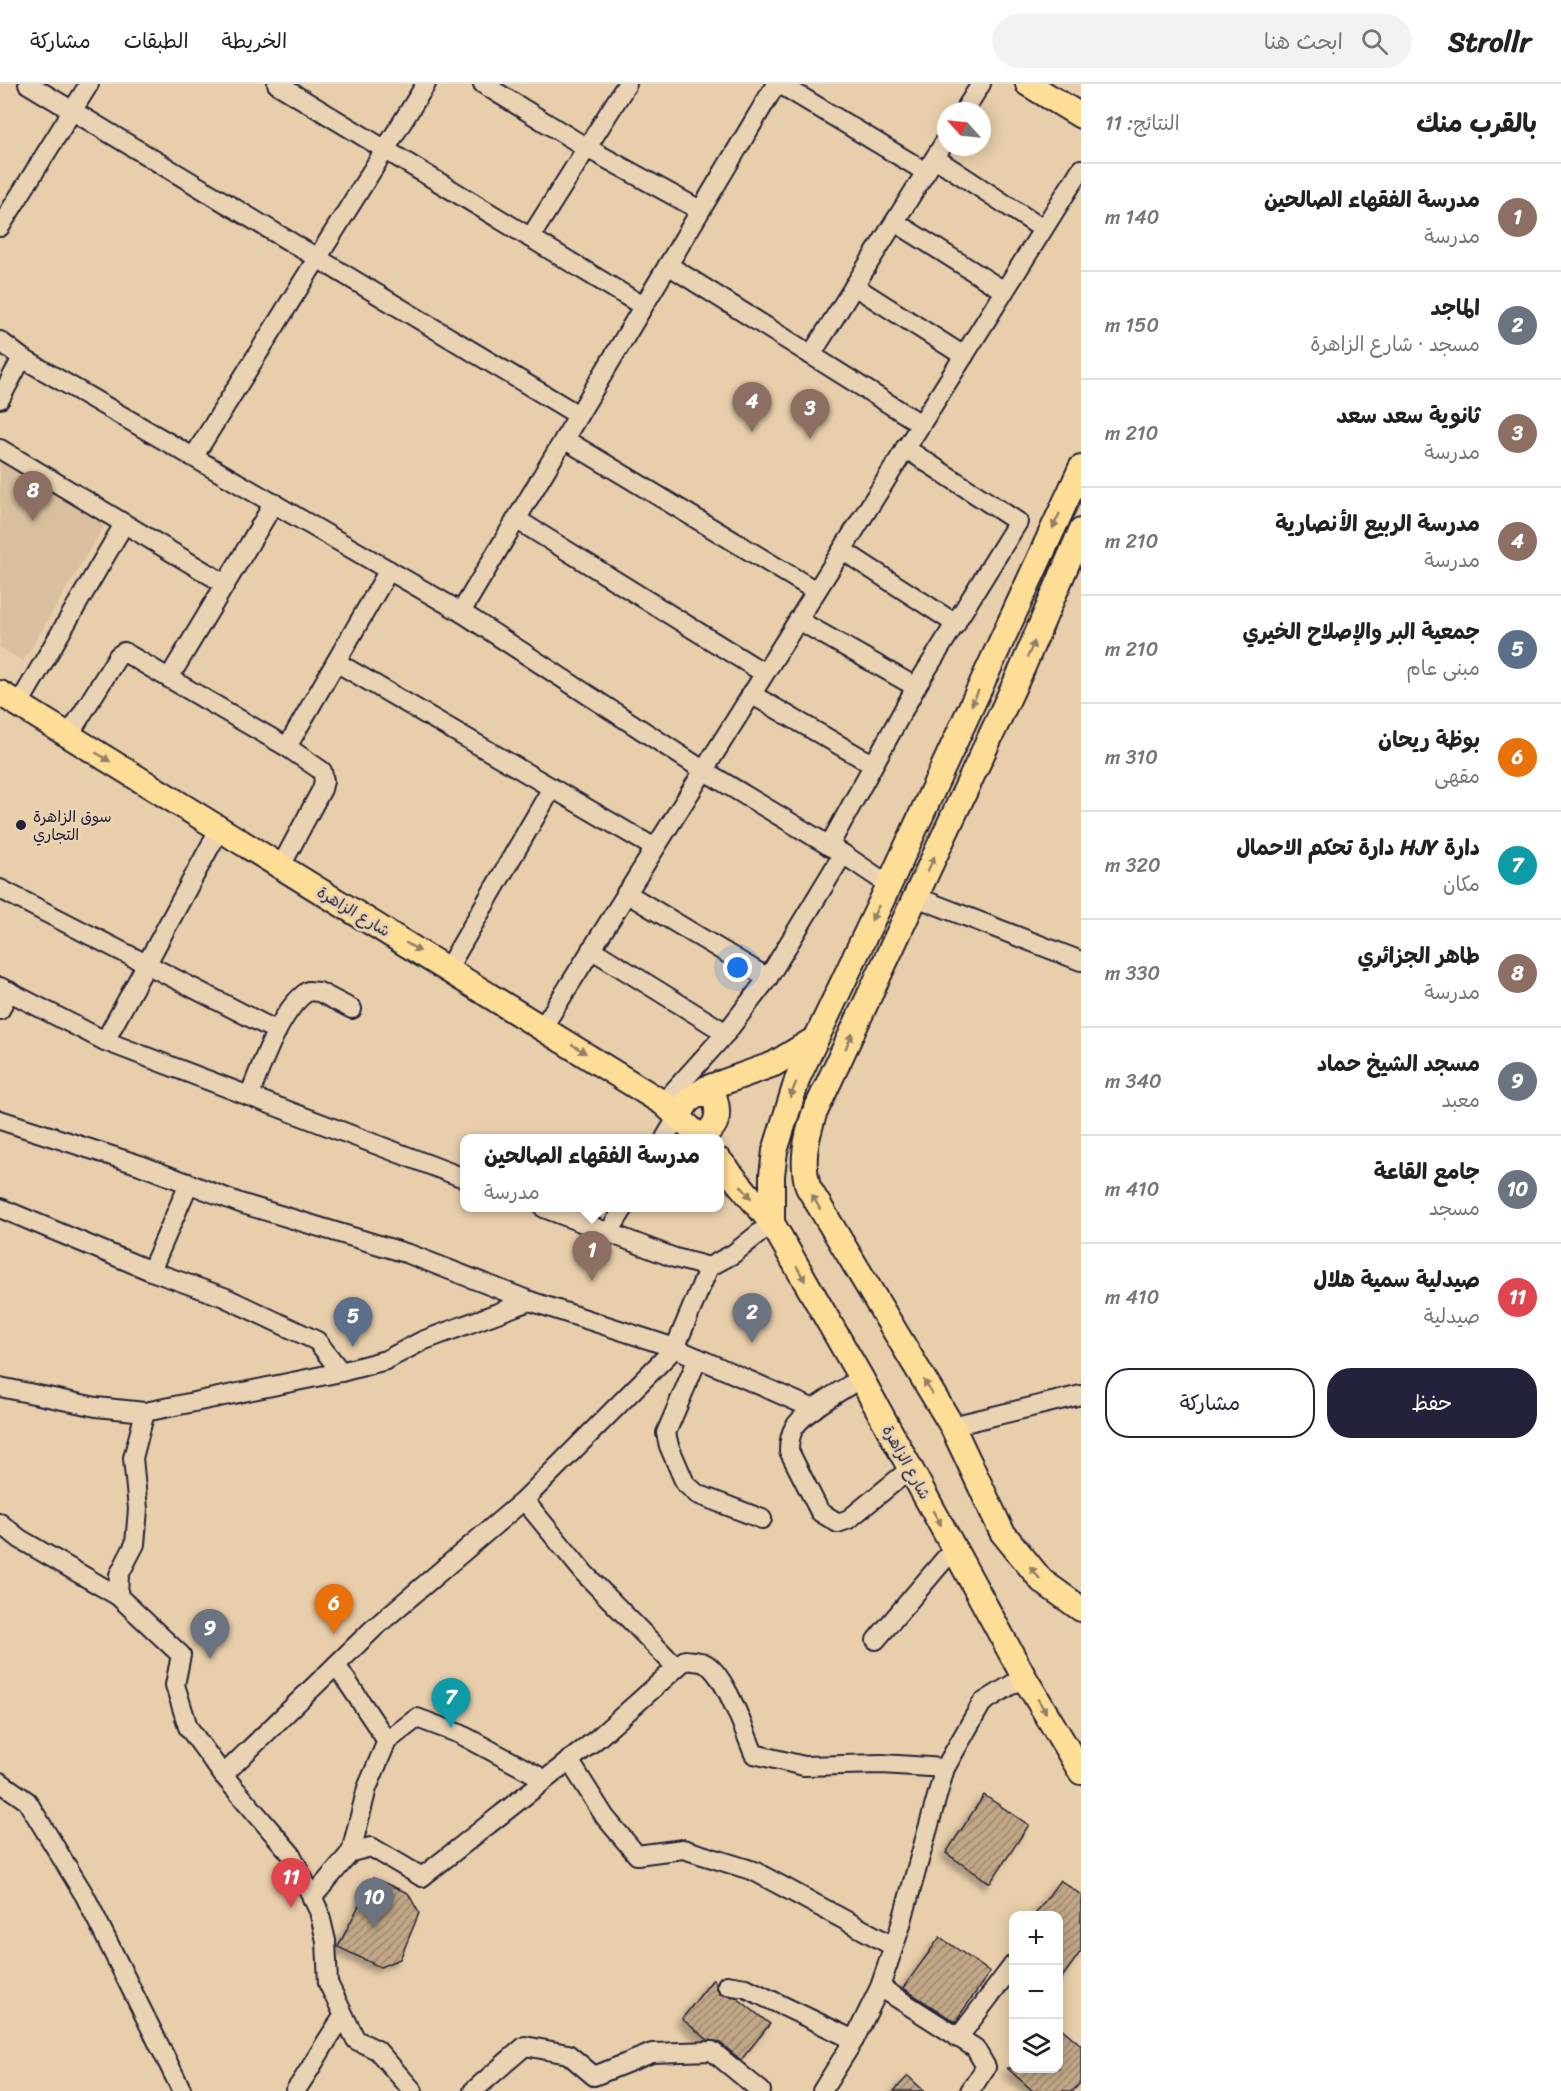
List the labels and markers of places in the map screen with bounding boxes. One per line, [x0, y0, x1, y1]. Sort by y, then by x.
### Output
pin: 4 [732, 382, 771, 432]
pin: 3 [790, 390, 830, 439]
pin: 8 [14, 472, 52, 521]
place label: سوق الزاهرة التجاري [33, 802, 112, 849]
marker: سوق الزاهرة التجاري [14, 818, 28, 832]
pin: 1 [572, 1232, 612, 1281]
pin: 2 [732, 1294, 771, 1343]
pin: 5 [334, 1298, 372, 1347]
pin: 6 [314, 1584, 354, 1634]
pin: 9 [190, 1610, 230, 1659]
pin: 7 [432, 1678, 470, 1728]
pin: 11 [272, 1858, 310, 1908]
pin: 10 [354, 1878, 394, 1928]

